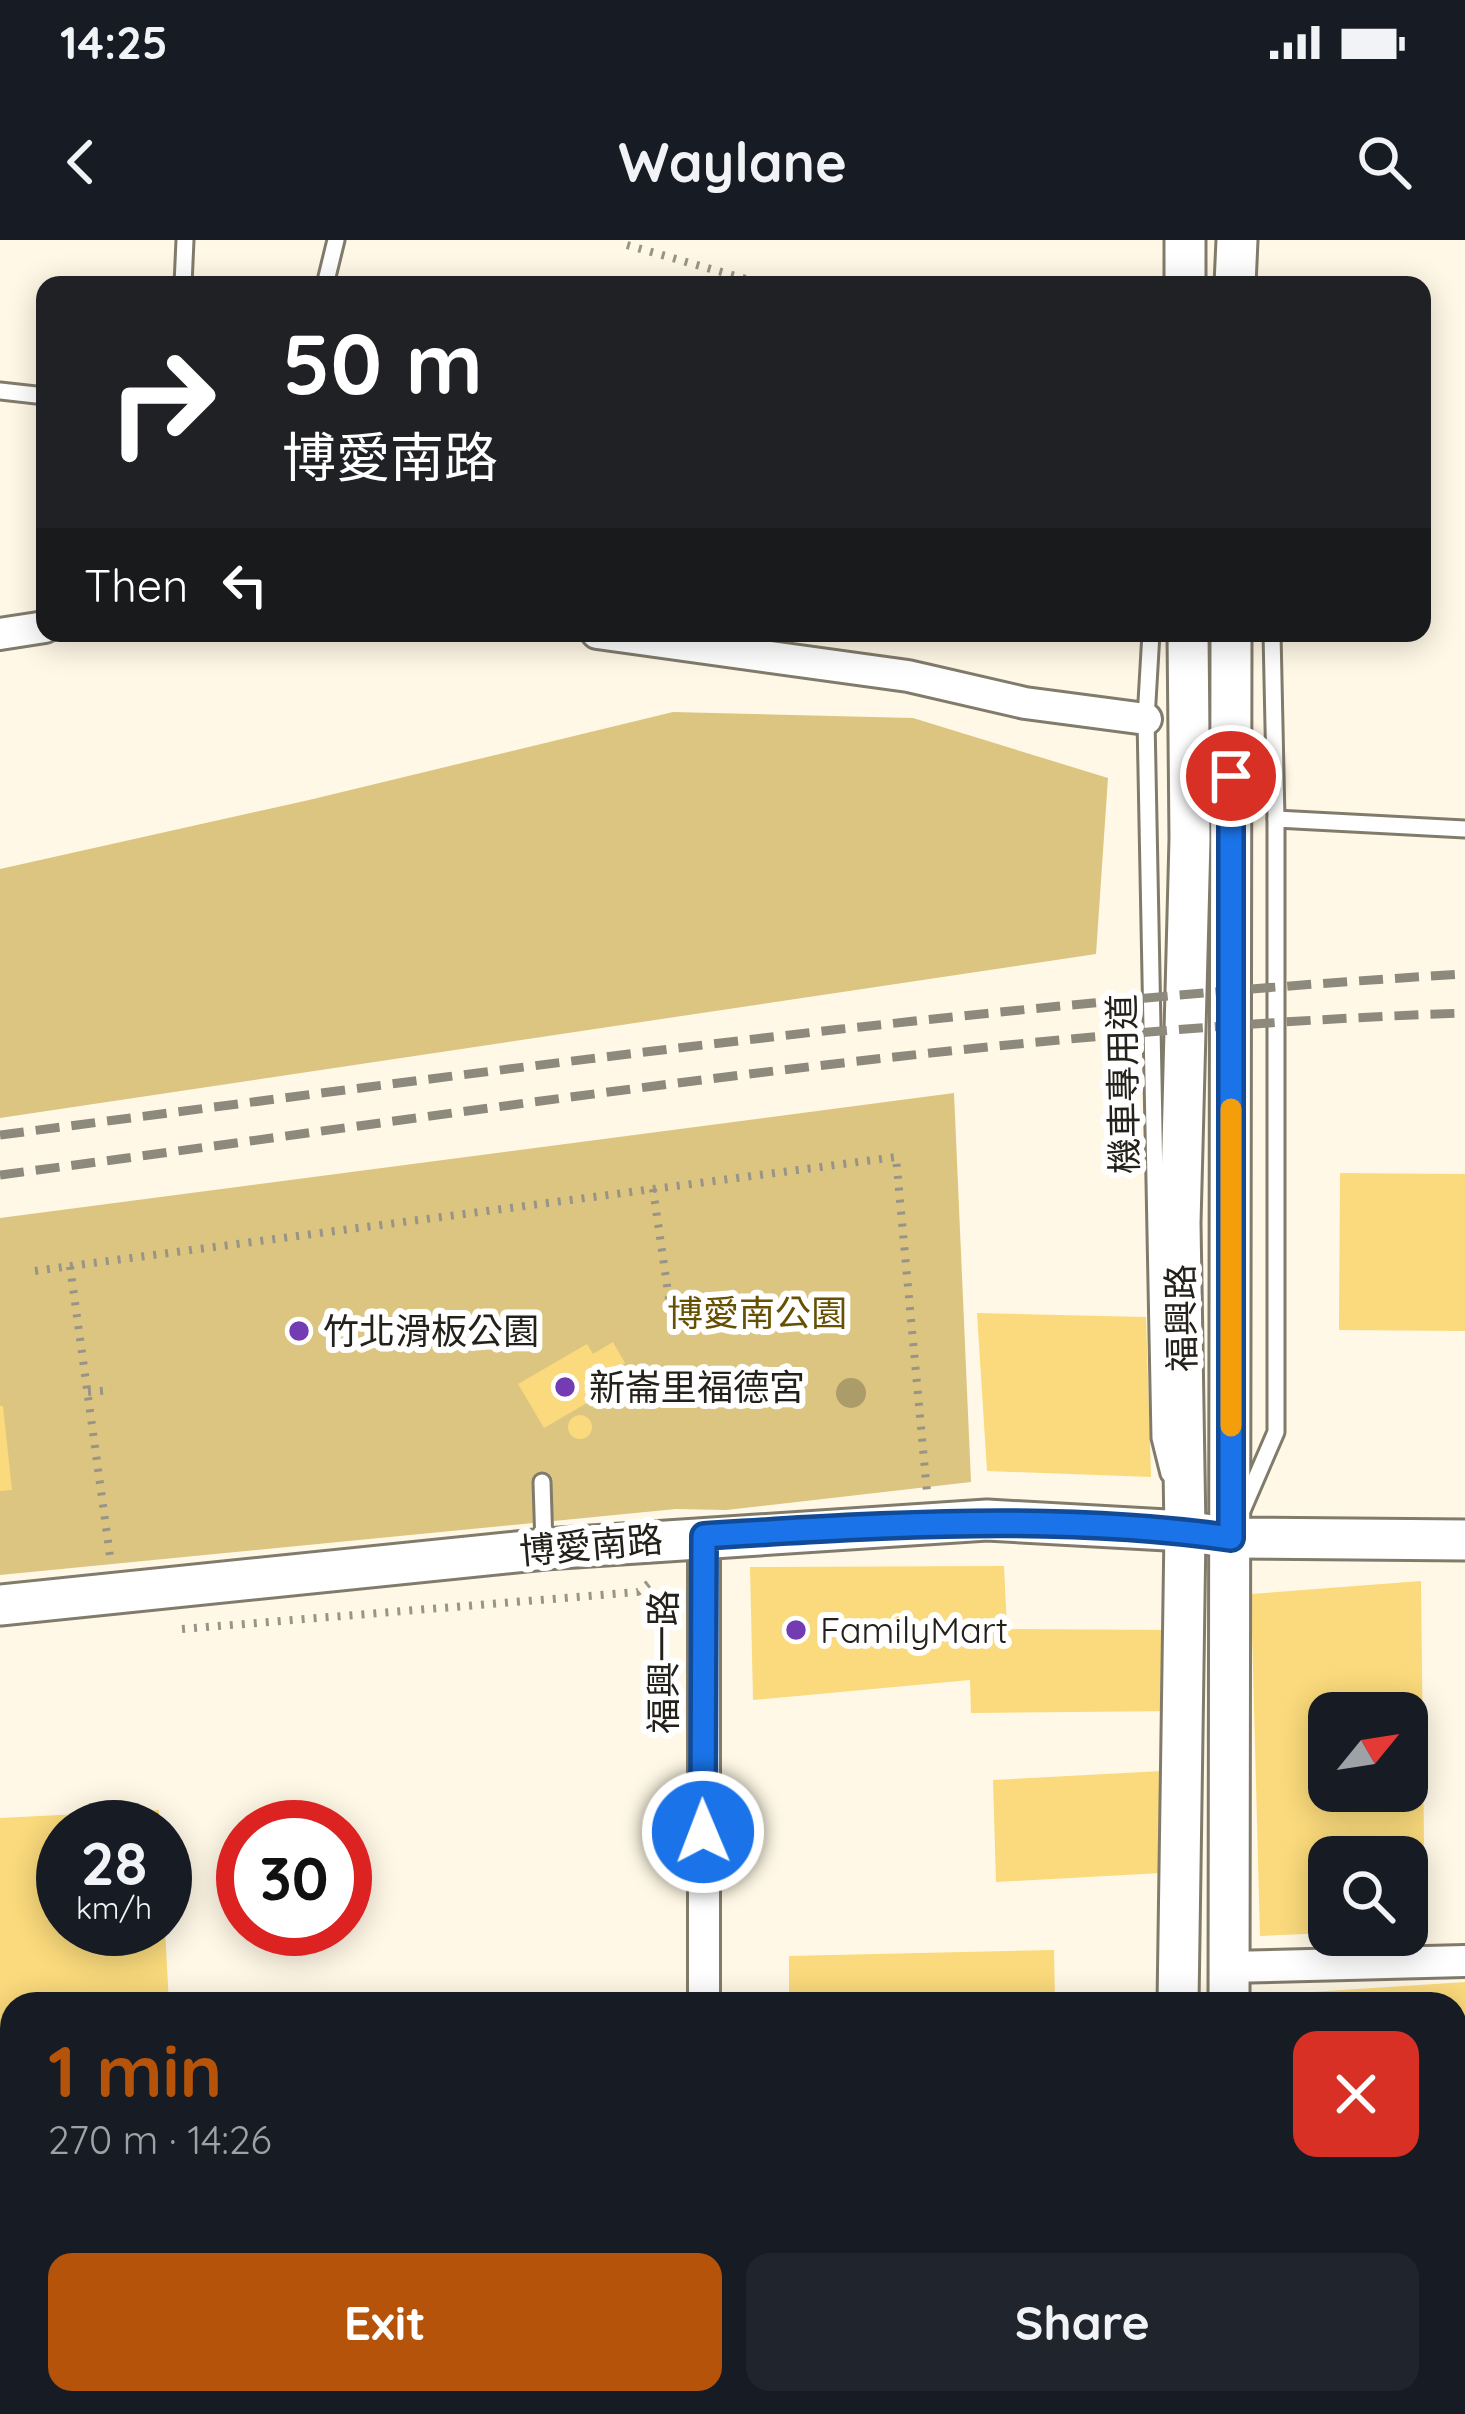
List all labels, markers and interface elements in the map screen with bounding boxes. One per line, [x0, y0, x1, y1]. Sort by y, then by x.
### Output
text: 14:25 [60, 14, 168, 70]
text: Waylane [618, 128, 847, 196]
icon: back [48, 129, 114, 195]
icon: search [1351, 129, 1417, 195]
text: 50 m [282, 310, 483, 415]
icon: right [84, 324, 240, 480]
text: 博愛南路 [282, 423, 498, 491]
icon: left [212, 552, 278, 618]
text: Then [84, 557, 188, 613]
pin [1180, 725, 1282, 827]
icon: arrive [1198, 743, 1264, 809]
street label: 機車專用道 [1098, 994, 1147, 1174]
street label: 福興路 [1157, 1264, 1204, 1372]
park label: 博愛南公園 [667, 1290, 847, 1335]
place label: 竹北滑板公園 [323, 1308, 539, 1353]
marker: 竹北滑板公園 [286, 1318, 312, 1344]
place label: 新崙里福德宮 [589, 1364, 805, 1409]
marker: 新崙里福德宮 [552, 1374, 578, 1400]
street label: 博愛南路 [517, 1516, 665, 1573]
street label: 福興一路 [640, 1590, 685, 1734]
place label: FamilyMart [820, 1607, 1008, 1652]
marker: FamilyMart [783, 1617, 809, 1643]
north arrow [1308, 1692, 1428, 1812]
map controls [1308, 1692, 1428, 1956]
position arrow [640, 1769, 766, 1895]
speed limit sign: 30 [216, 1800, 372, 1956]
text: 28 [80, 1825, 148, 1900]
button: search [1308, 1836, 1428, 1956]
text: km/h [76, 1889, 152, 1927]
text: 1 min [48, 2025, 222, 2115]
button: close [1293, 2031, 1419, 2157]
text: 270 m · 14:26 [48, 2115, 271, 2164]
button: Exit [48, 2253, 722, 2391]
button: Share [746, 2253, 1419, 2391]

